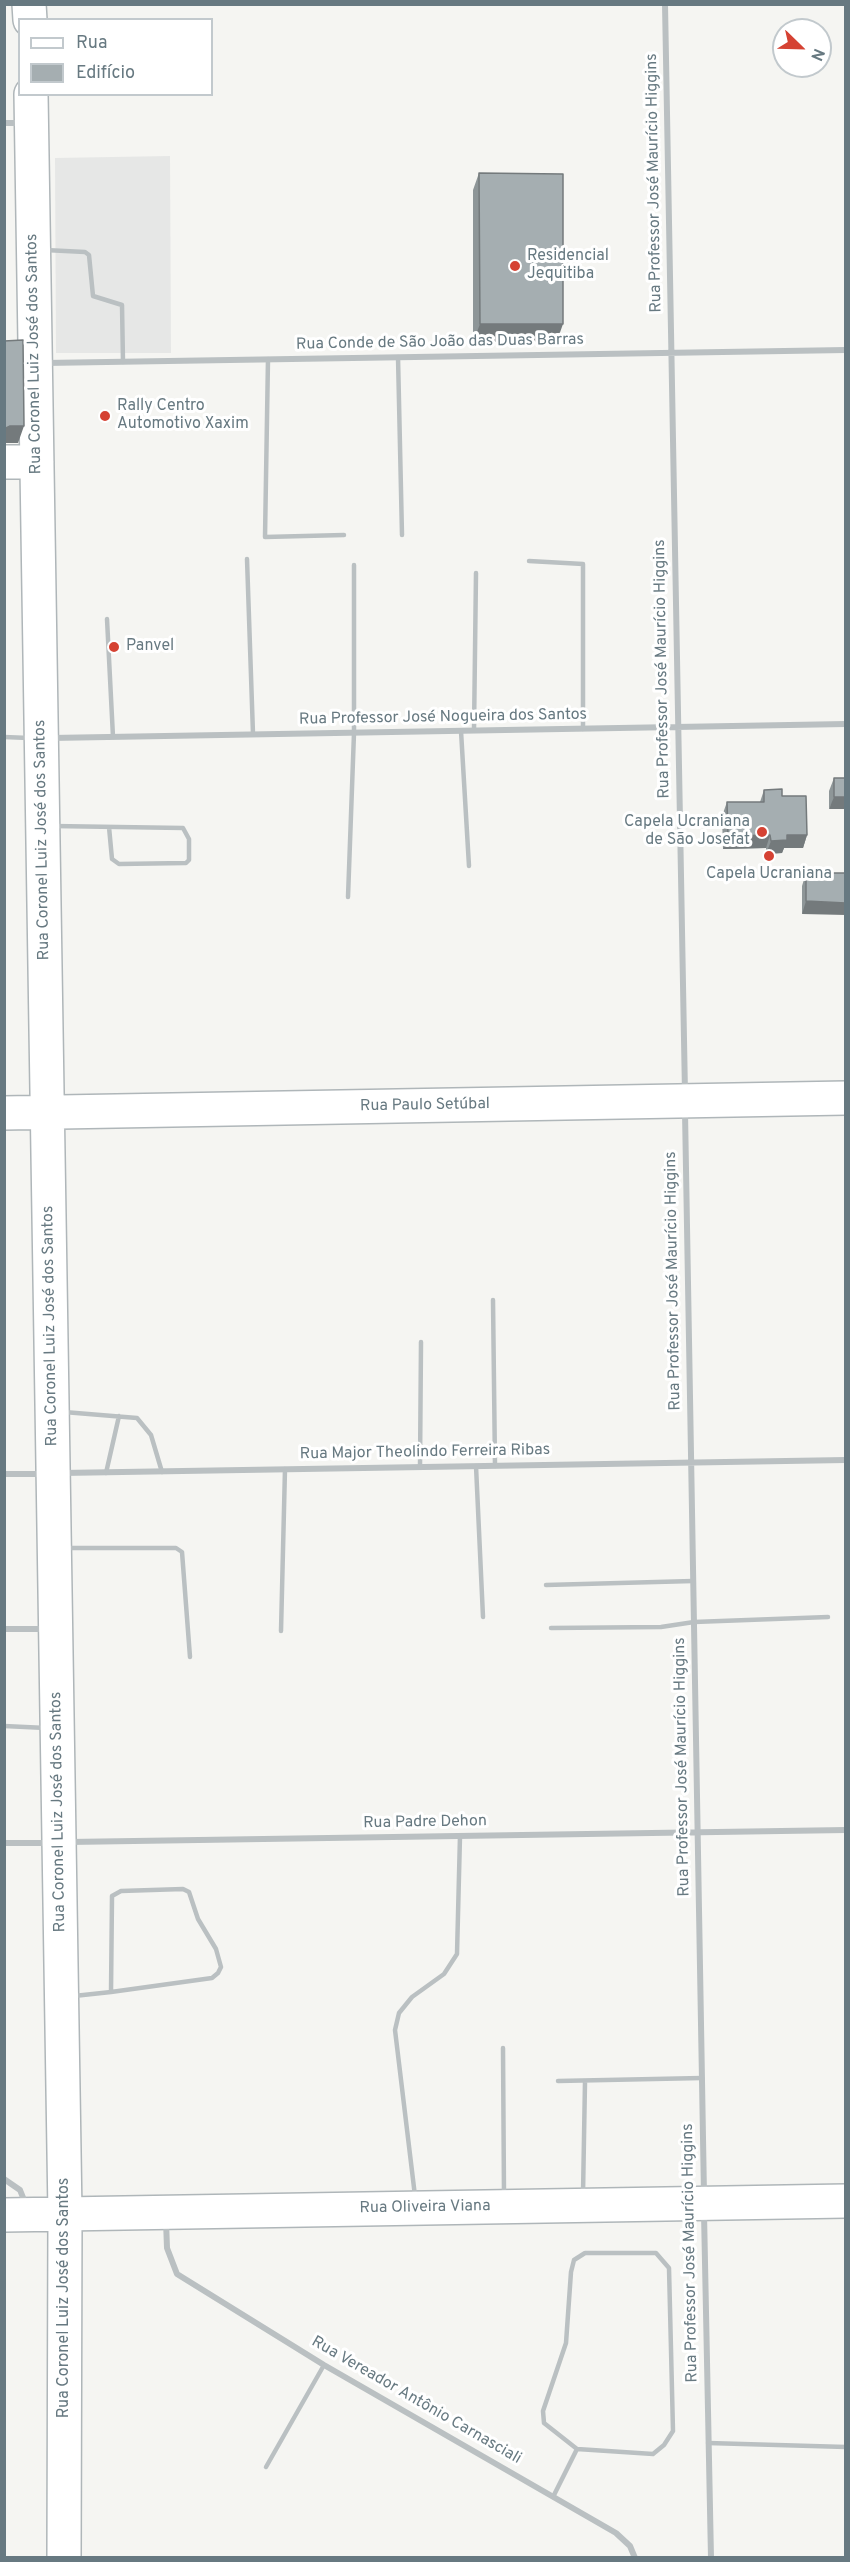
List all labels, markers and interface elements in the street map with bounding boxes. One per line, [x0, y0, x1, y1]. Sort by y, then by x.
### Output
legend [18, 18, 213, 96]
north arrow [772, 18, 832, 78]
text: Rua [76, 32, 107, 55]
text: N [805, 45, 828, 63]
street label: Rua Professor José Maurício Higgins [643, 53, 667, 313]
text: Edifício [76, 62, 135, 85]
street label: Rua Coronel Luiz José dos Santos [23, 234, 47, 474]
place label: Residencial Jequitiba [527, 247, 609, 285]
marker: Residencial Jequitiba [508, 259, 522, 273]
street label: Rua Conde de São João das Duas Barras [296, 331, 584, 355]
place label: Rally Centro Automotivo Xaxim [117, 397, 249, 435]
marker: Rally Centro Automotivo Xaxim [98, 409, 112, 423]
street label: Rua Professor José Maurício Higgins [651, 539, 675, 799]
place label: Panvel [126, 637, 174, 657]
marker: Panvel [107, 640, 121, 654]
street label: Rua Professor José Nogueira dos Santos [299, 706, 587, 730]
street label: Rua Coronel Luiz José dos Santos [31, 720, 55, 960]
place label: Capela Ucraniana de São Josefat [624, 813, 750, 851]
marker: Capela Ucraniana de São Josefat [755, 825, 769, 839]
marker: Capela Ucraniana [762, 849, 776, 863]
place label: Capela Ucraniana [706, 865, 832, 885]
street label: Rua Paulo Setúbal [360, 1095, 490, 1117]
street label: Rua Professor José Maurício Higgins [662, 1151, 686, 1411]
street label: Rua Coronel Luiz José dos Santos [39, 1206, 63, 1446]
street label: Rua Major Theolindo Ferreira Ribas [300, 1441, 550, 1465]
street label: Rua Professor José Maurício Higgins [671, 1637, 695, 1897]
street label: Rua Coronel Luiz José dos Santos [47, 1692, 71, 1932]
street label: Rua Padre Dehon [363, 1812, 487, 1834]
street label: Rua Professor José Maurício Higgins [679, 2123, 703, 2383]
street label: Rua Coronel Luiz José dos Santos [55, 2178, 75, 2418]
street label: Rua Oliveira Viana [359, 2197, 491, 2219]
street label: Rua Vereador Antônio Carnasciali [308, 2333, 524, 2469]

